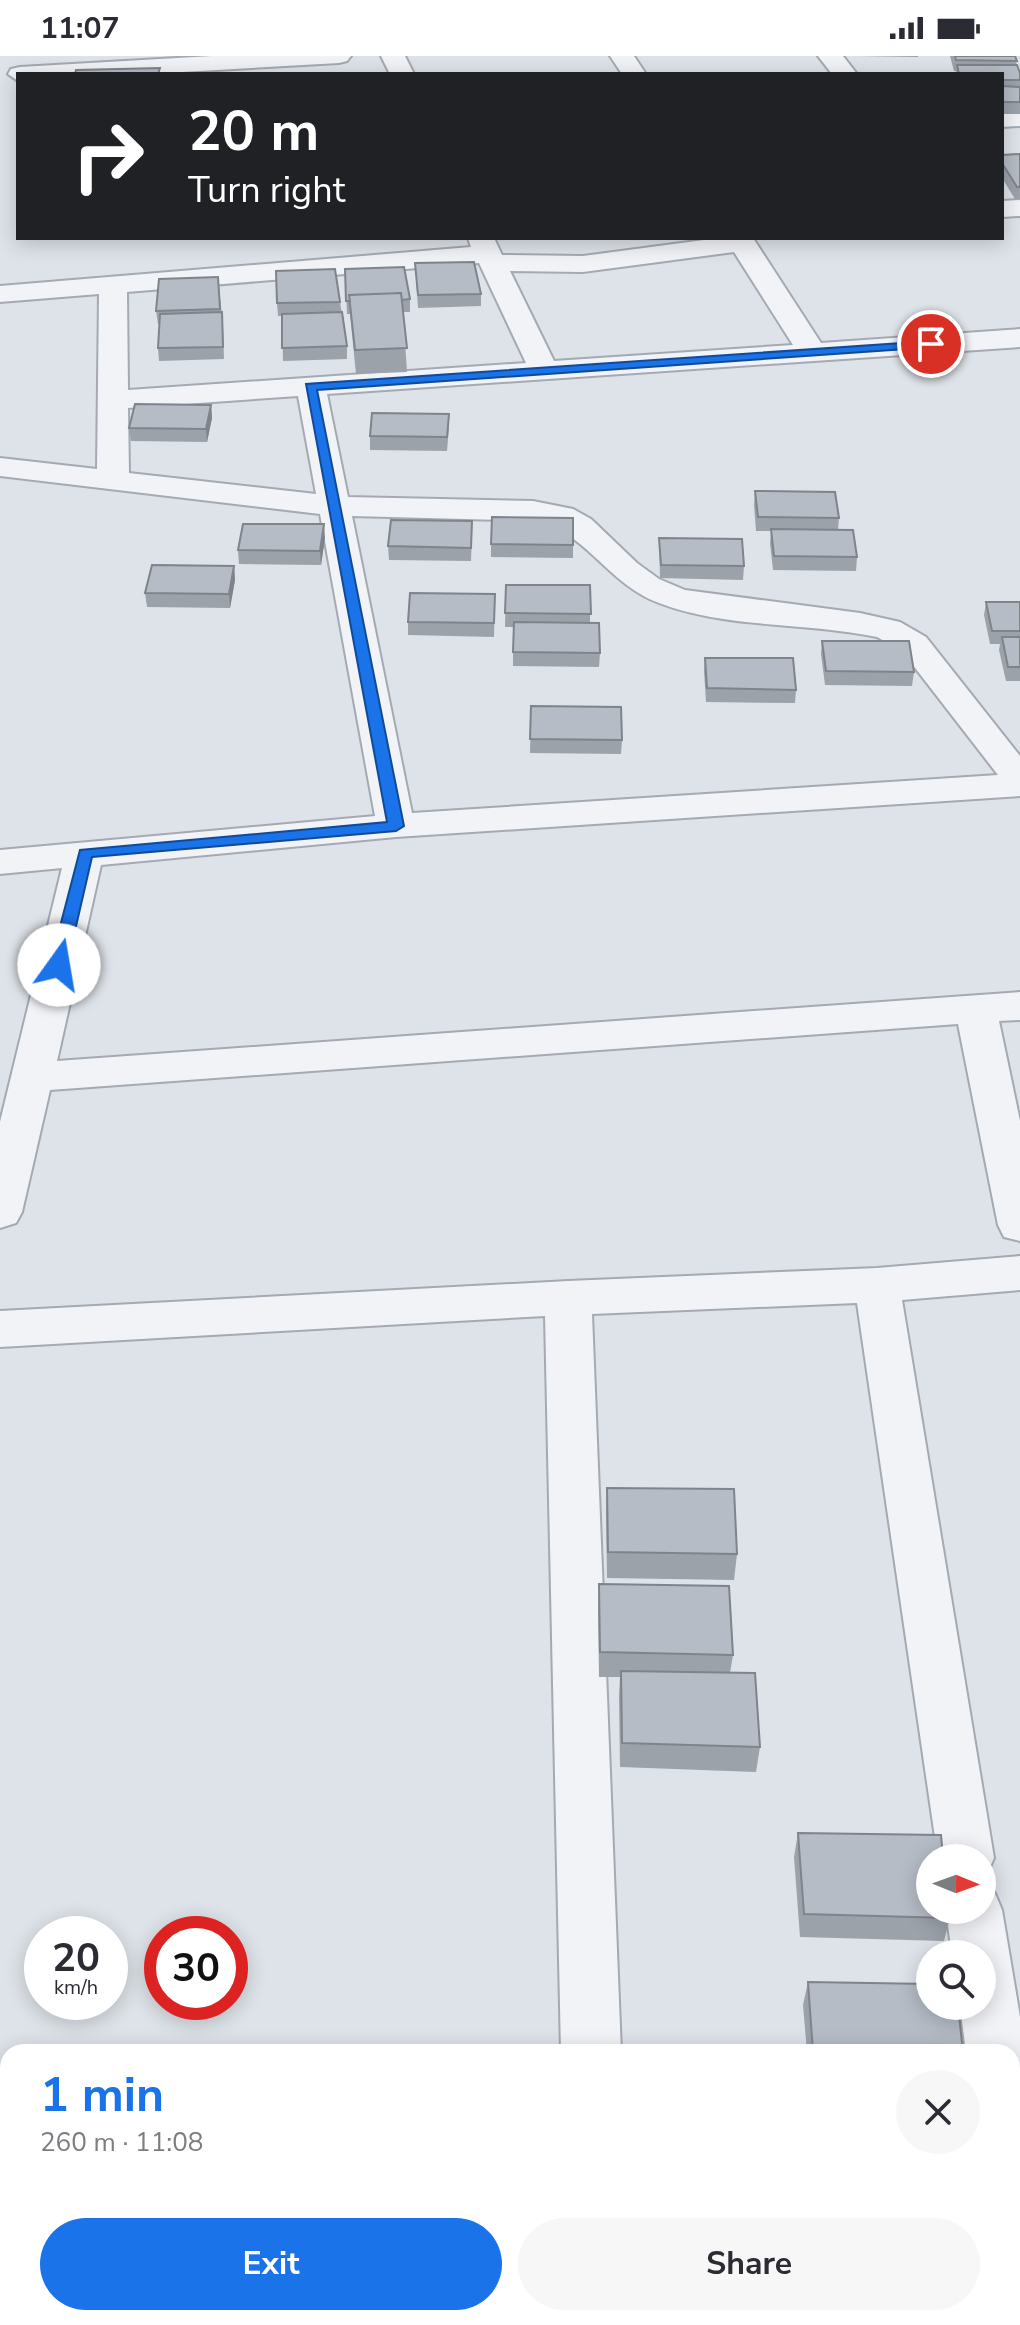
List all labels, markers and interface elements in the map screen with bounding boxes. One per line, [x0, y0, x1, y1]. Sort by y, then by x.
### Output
text: 11:07 [40, 8, 119, 49]
text: 20 m [188, 93, 319, 170]
icon: right [56, 104, 160, 208]
text: Turn right [188, 166, 345, 215]
pin [897, 310, 965, 378]
icon: arrive [909, 322, 953, 366]
position arrow [17, 923, 101, 1007]
north arrow [916, 1844, 996, 1924]
map controls [916, 1844, 996, 2020]
speed limit sign: 30 [144, 1916, 248, 2020]
text: 20 [52, 1931, 100, 1985]
button: search [916, 1940, 996, 2020]
text: km/h [54, 1974, 98, 2001]
text: 1 min [40, 2062, 164, 2128]
button: close [896, 2070, 980, 2154]
text: 260 m · 11:08 [40, 2125, 203, 2160]
button: Exit [40, 2218, 502, 2310]
button: Share [518, 2218, 980, 2310]

